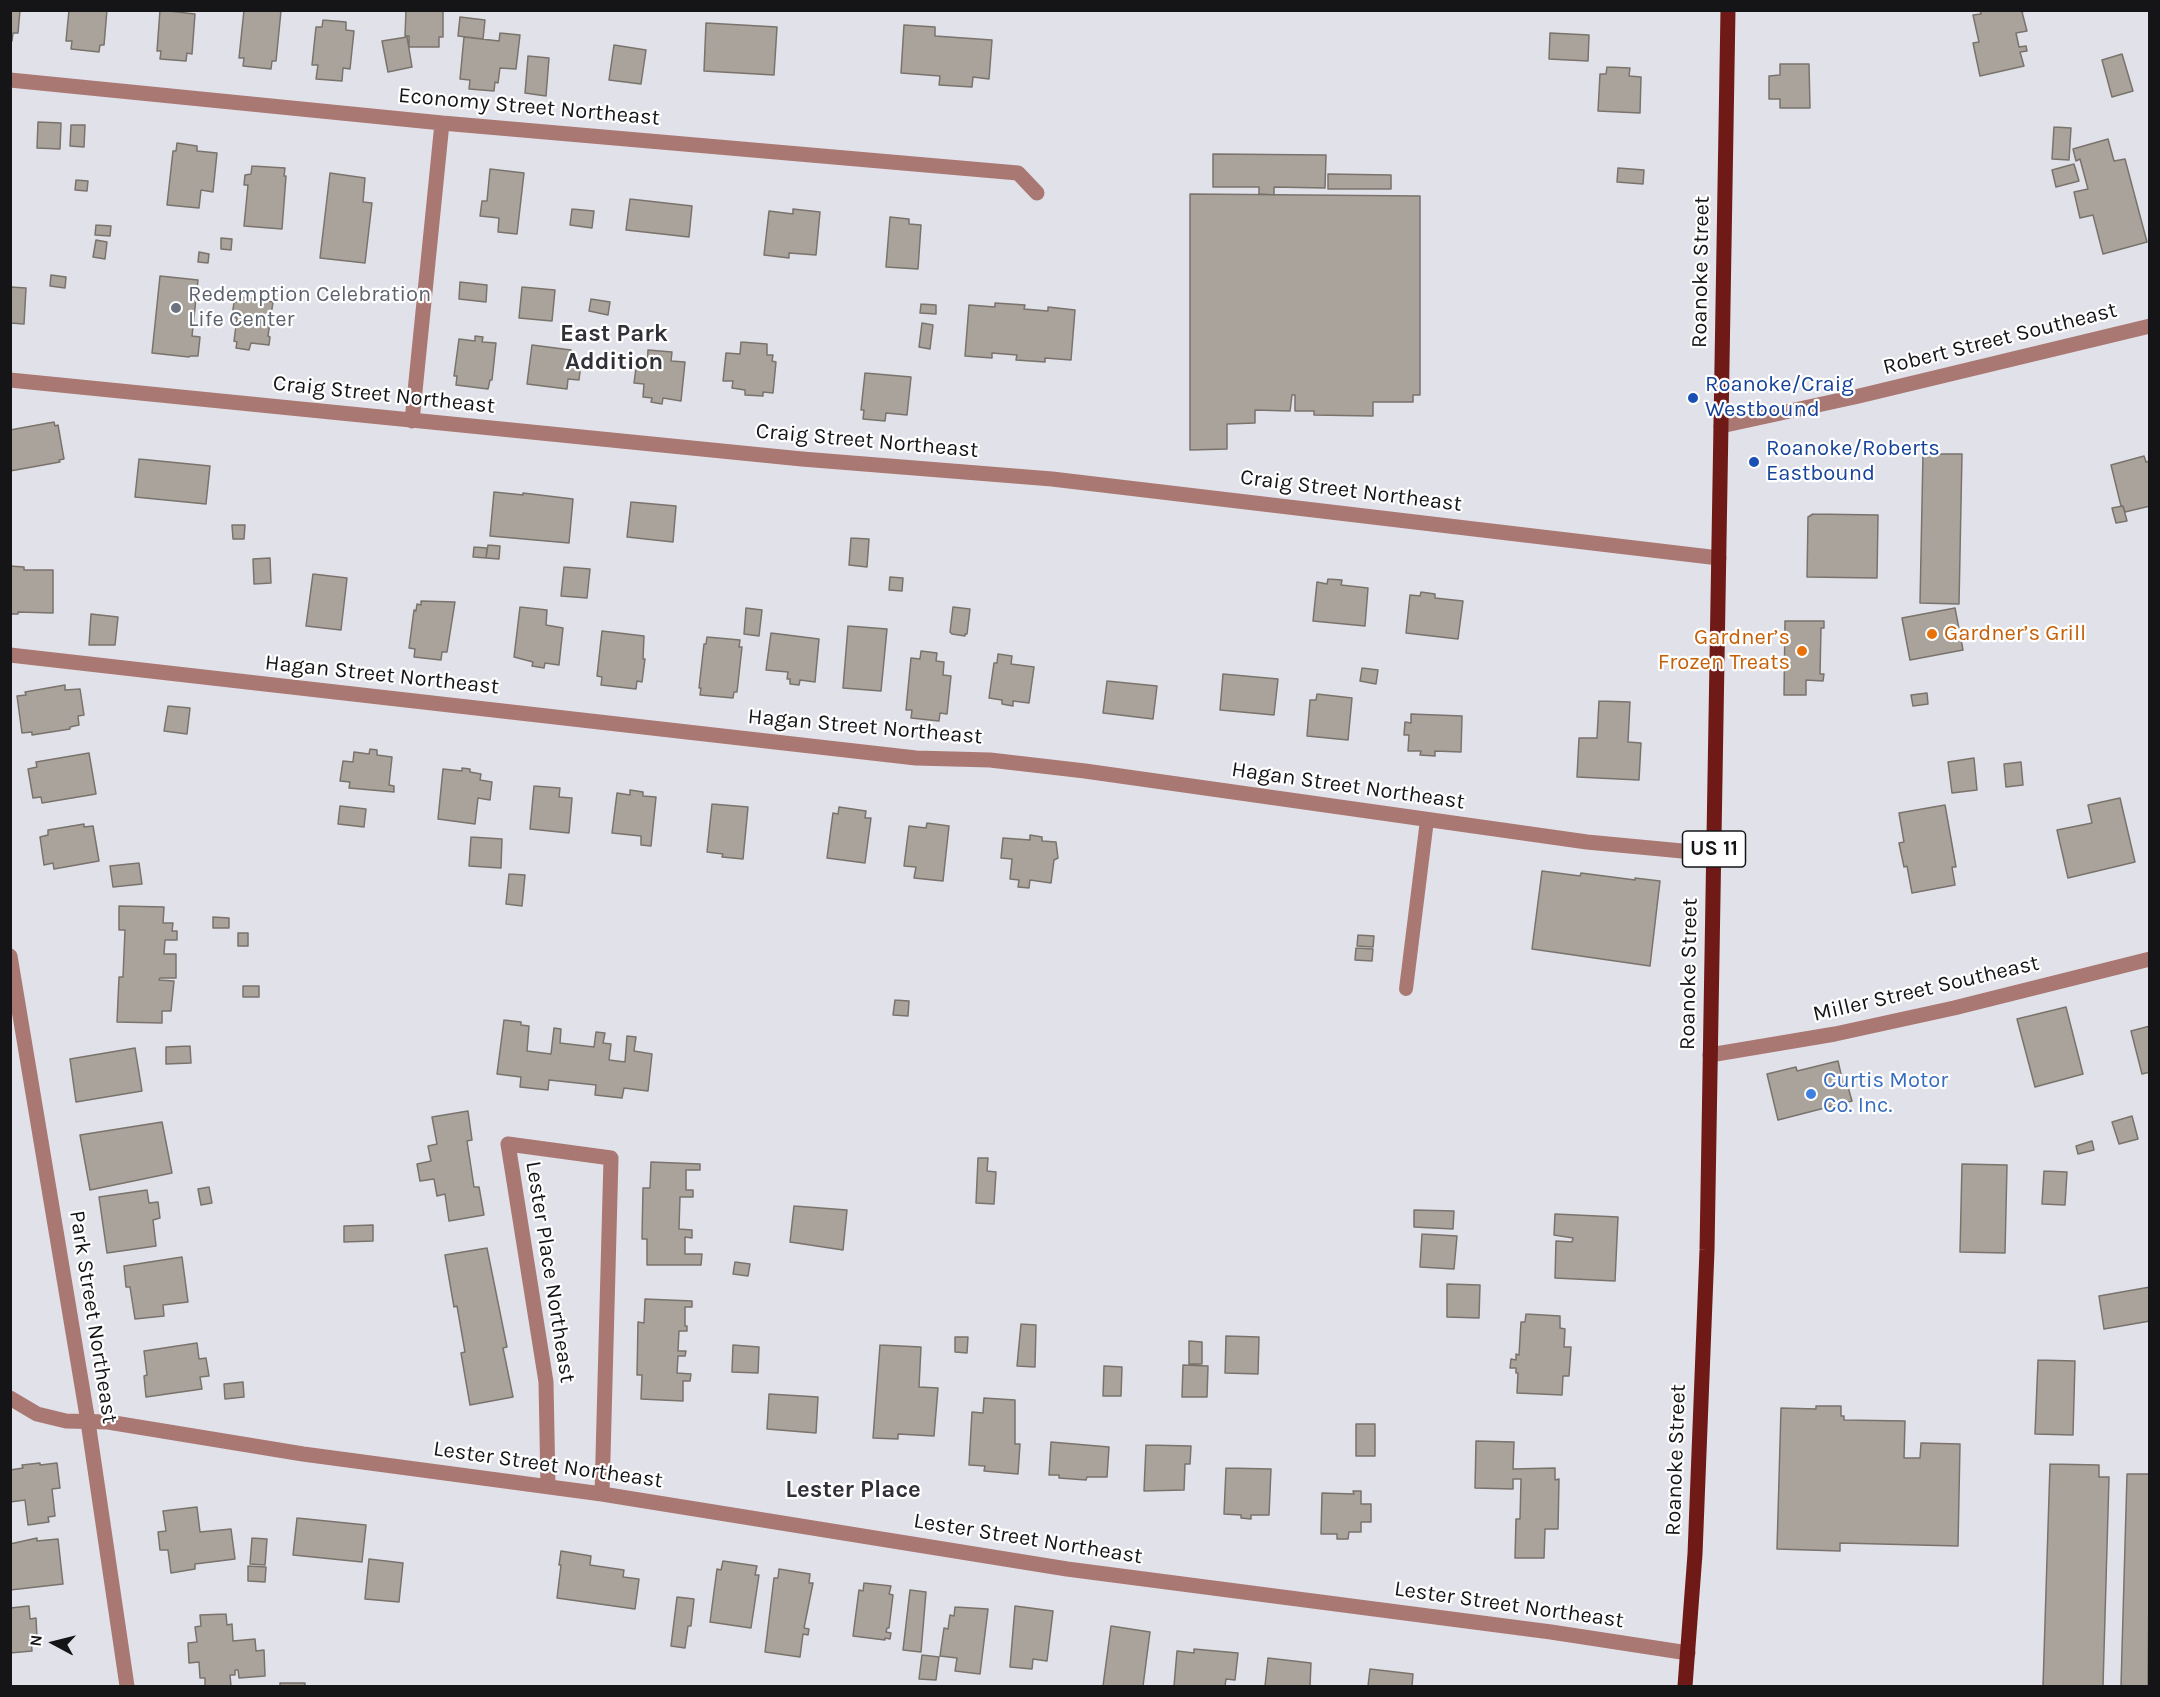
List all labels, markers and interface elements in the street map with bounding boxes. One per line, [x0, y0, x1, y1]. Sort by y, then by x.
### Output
street label: Economy Street Northeast [397, 82, 661, 132]
street label: Roanoke Street [1686, 196, 1716, 348]
place label: Redemption Celebration Life Center [188, 282, 431, 334]
street label: Robert Street Southeast [1880, 297, 2120, 381]
marker: Redemption Celebration Life Center [169, 301, 183, 315]
district label: East Park Addition [560, 320, 668, 376]
street label: Craig Street Northeast [272, 370, 496, 420]
place label: Roanoke/Craig Westbound [1705, 372, 1854, 424]
marker: Roanoke/Craig Westbound [1686, 391, 1700, 405]
street label: Craig Street Northeast [755, 418, 979, 464]
place label: Roanoke/Roberts Eastbound [1766, 436, 1940, 488]
marker: Roanoke/Roberts Eastbound [1747, 455, 1761, 469]
street label: Craig Street Northeast [1239, 464, 1463, 518]
place label: Gardner’s Grill [1944, 621, 2086, 647]
place label: Gardner’s Frozen Treats [1658, 625, 1790, 676]
marker: Gardner’s Grill [1925, 627, 1939, 641]
marker: Gardner’s Frozen Treats [1795, 644, 1809, 658]
street label: Hagan Street Northeast [264, 650, 500, 700]
street label: Hagan Street Northeast [747, 704, 983, 750]
street label: Hagan Street Northeast [1230, 757, 1466, 815]
road number: US 11 [1682, 831, 1746, 867]
street label: Roanoke Street [1674, 898, 1704, 1050]
street label: Miller Street Southeast [1810, 950, 2042, 1028]
place label: Curtis Motor Co. Inc. [1823, 1068, 1948, 1120]
marker: Curtis Motor Co. Inc. [1804, 1087, 1818, 1101]
street label: Lester Place Northeast [519, 1159, 581, 1385]
street label: Park Street Northeast [63, 1209, 123, 1425]
street label: Roanoke Street [1660, 1383, 1692, 1537]
street label: Lester Street Northeast [432, 1436, 664, 1494]
district label: Lester Place [785, 1476, 921, 1504]
street label: Lester Street Northeast [912, 1508, 1144, 1570]
street label: Lester Street Northeast [1393, 1576, 1625, 1634]
north arrow [24, 1613, 84, 1673]
text: N [26, 1634, 46, 1648]

